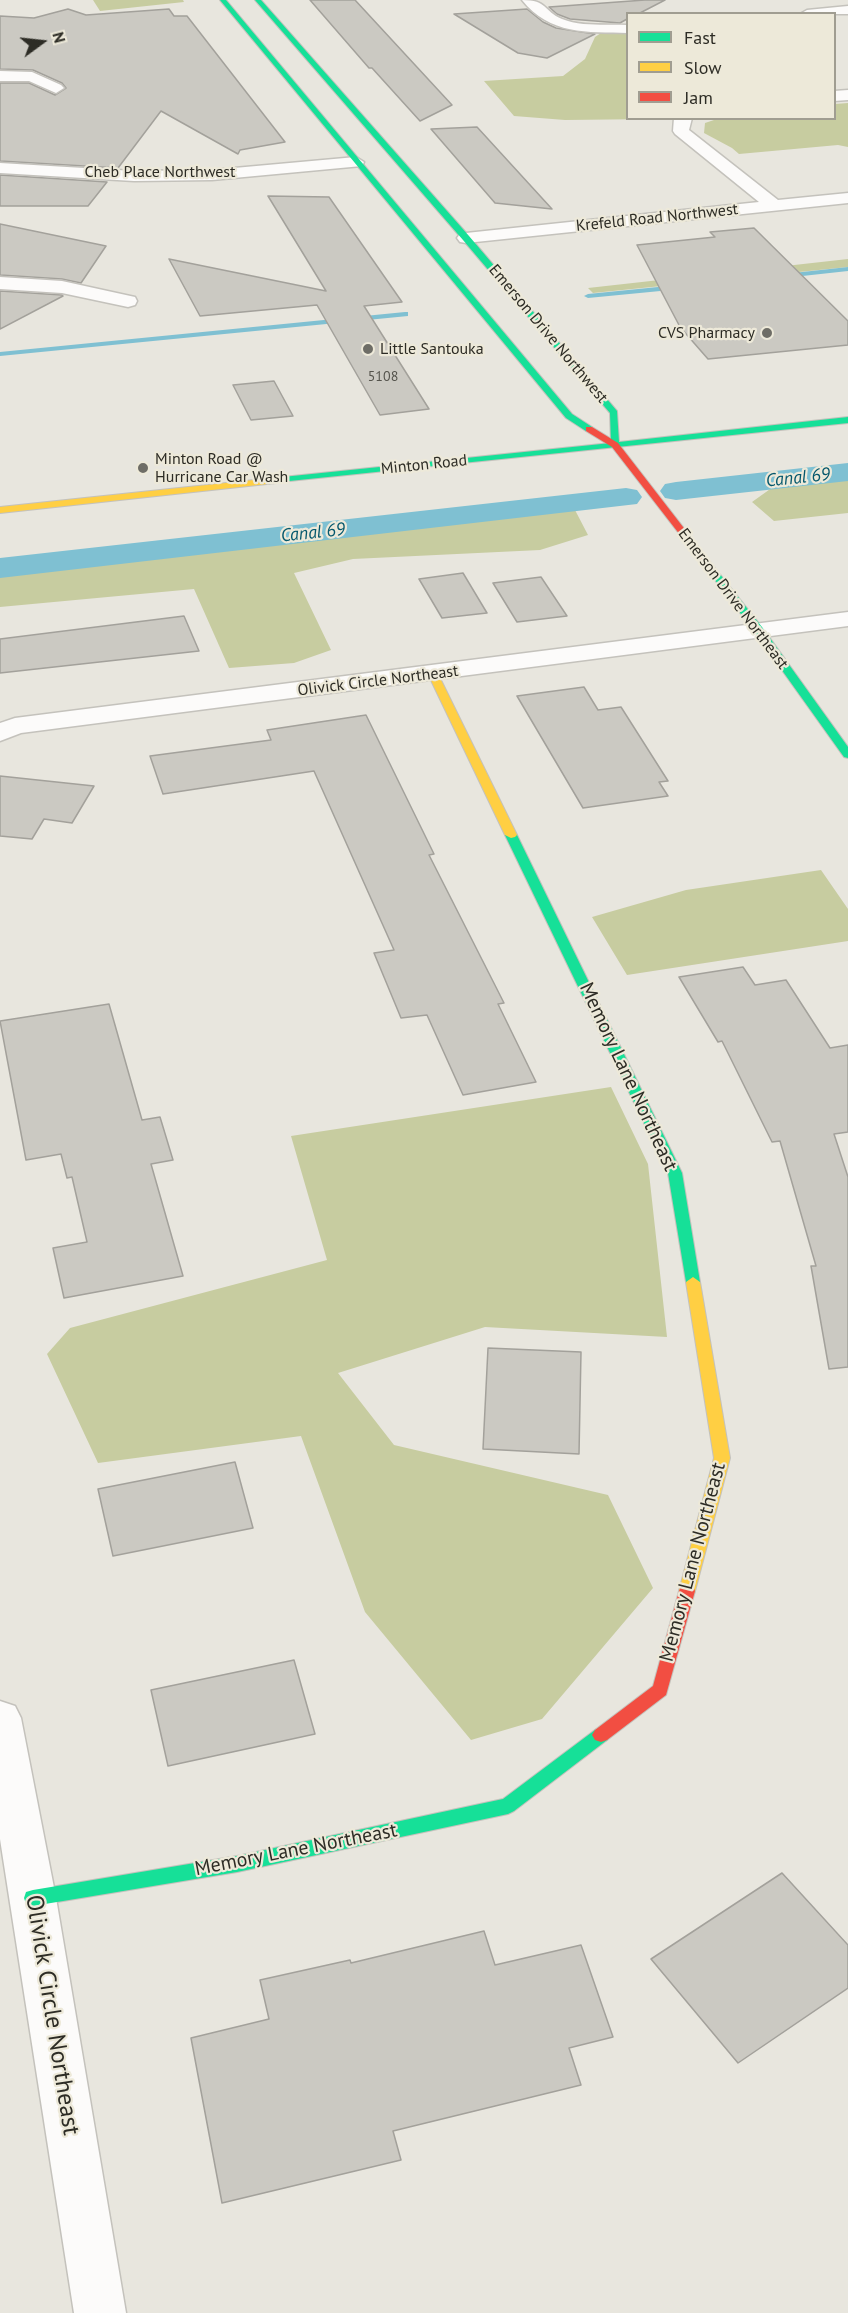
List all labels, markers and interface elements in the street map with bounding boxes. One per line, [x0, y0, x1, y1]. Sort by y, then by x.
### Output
north arrow [12, 12, 72, 72]
legend [626, 12, 836, 120]
text: Fast [684, 26, 716, 49]
text: N [48, 30, 70, 45]
text: Slow [684, 56, 722, 79]
text: Jam [684, 86, 713, 109]
street label: Cheb Place Northwest [84, 162, 236, 182]
street label: Krefeld Road Northwest [575, 200, 739, 236]
street label: Emerson Drive Northwest [484, 261, 612, 407]
place label: CVS Pharmacy [658, 323, 755, 343]
marker: CVS Pharmacy [760, 326, 774, 340]
place label: Little Santouka [380, 339, 484, 359]
marker: Little Santouka [361, 342, 375, 356]
house number: 5108 [368, 369, 398, 385]
place label: Minton Road @ Hurricane Car Wash [155, 449, 288, 487]
street label: Minton Road [380, 451, 468, 479]
marker: Minton Road @ Hurricane Car Wash [136, 461, 150, 475]
water label: Canal 69 [765, 464, 831, 492]
water label: Canal 69 [280, 519, 346, 547]
street label: Emerson Drive Northeast [674, 525, 792, 673]
street label: Olivick Circle Northeast [296, 662, 460, 700]
street label: Memory Lane Northeast [574, 979, 682, 1175]
street label: Memory Lane Northeast [655, 1460, 731, 1664]
street label: Memory Lane Northeast [193, 1819, 399, 1881]
street label: Olivick Circle Northeast [19, 1893, 85, 2137]

